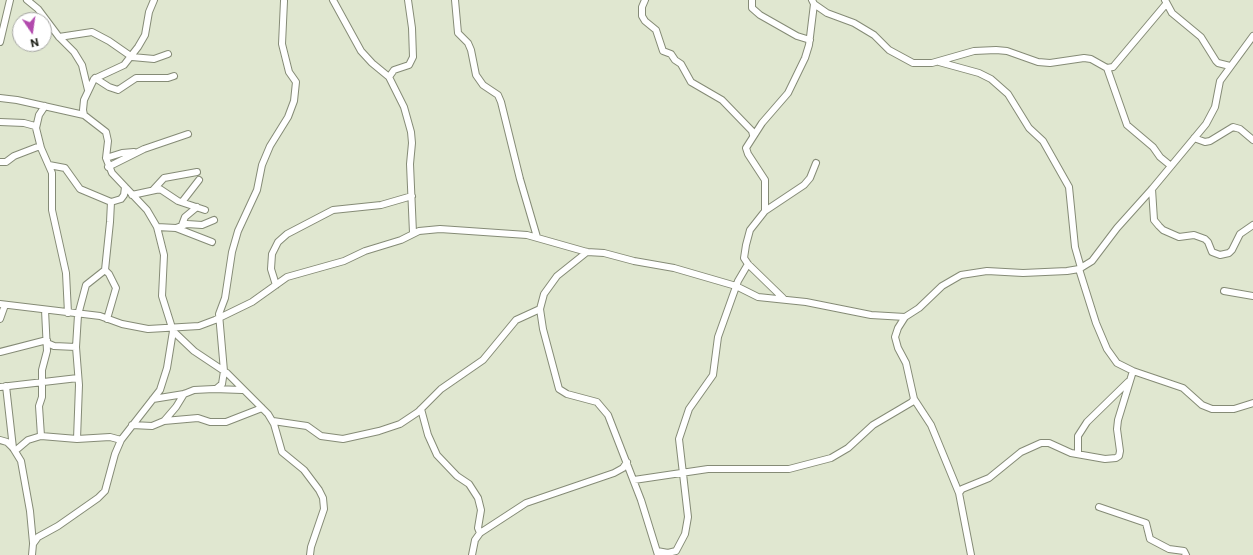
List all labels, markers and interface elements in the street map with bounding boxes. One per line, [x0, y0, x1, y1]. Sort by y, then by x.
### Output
north arrow [12, 12, 52, 52]
text: N [29, 36, 40, 50]

